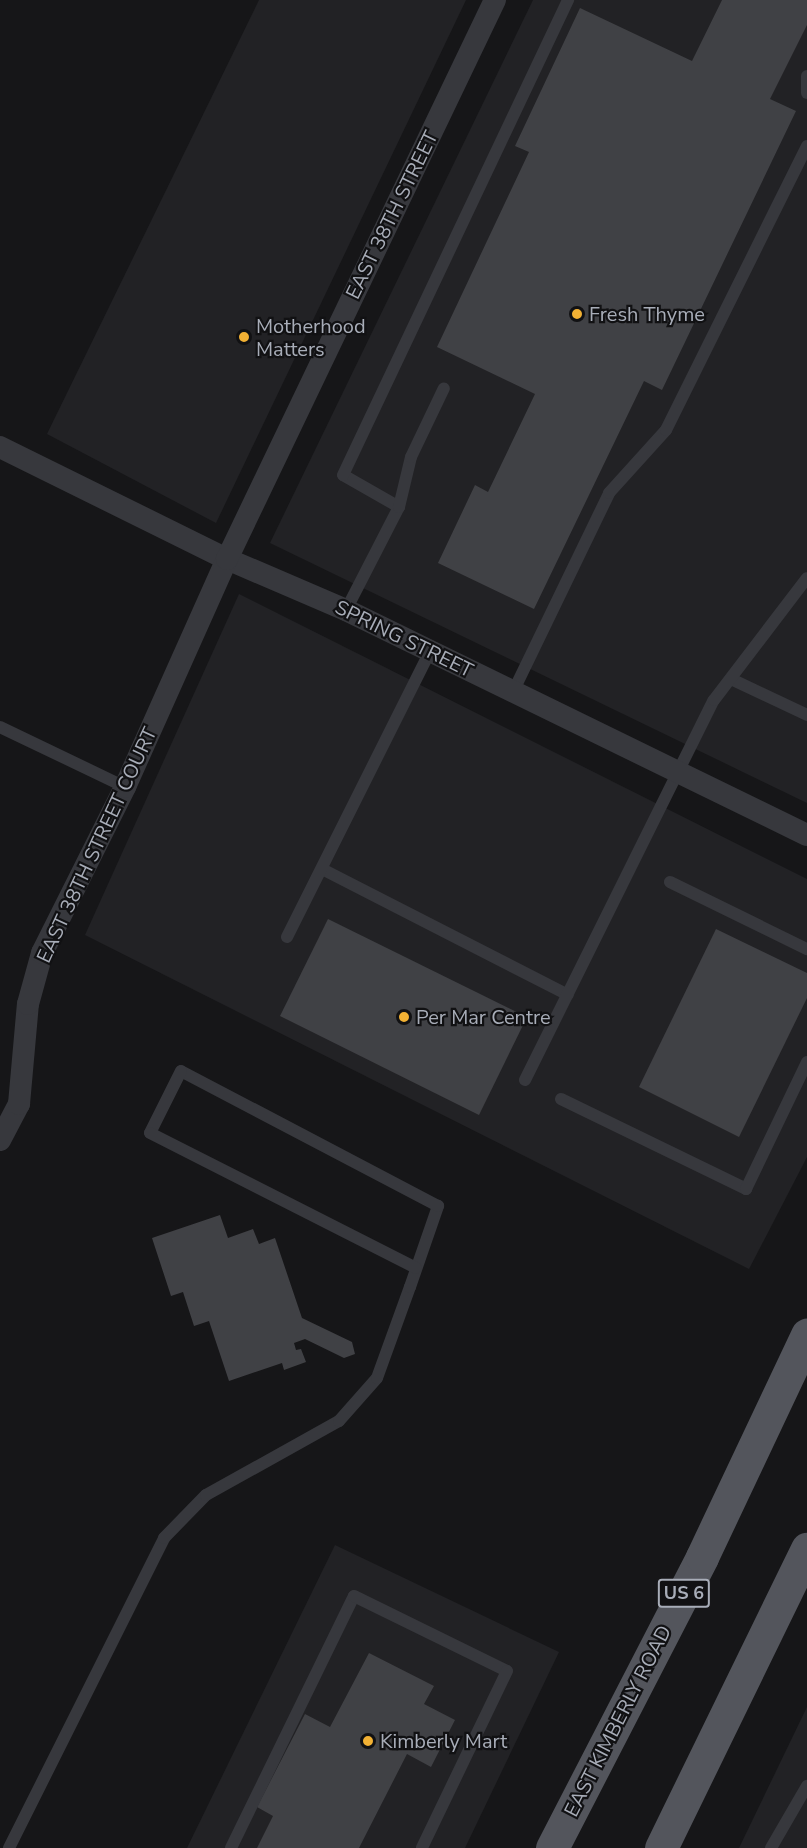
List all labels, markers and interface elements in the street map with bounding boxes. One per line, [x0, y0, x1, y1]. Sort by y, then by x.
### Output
street label: EAST 38TH STREET [341, 127, 443, 303]
place label: Fresh Thyme [589, 302, 705, 326]
marker: Fresh Thyme [570, 307, 584, 321]
place label: Motherhood Matters [256, 314, 366, 361]
marker: Motherhood Matters [237, 330, 251, 344]
street label: SPRING STREET [331, 595, 477, 683]
street label: EAST 38TH STREET COURT [32, 723, 162, 967]
place label: Per Mar Centre [416, 1005, 551, 1029]
marker: Per Mar Centre [397, 1010, 411, 1024]
road number: US 6 [657, 1578, 711, 1608]
street label: EAST KIMBERLY ROAD [559, 1621, 677, 1821]
place label: Kimberly Mart [380, 1729, 507, 1753]
marker: Kimberly Mart [361, 1734, 375, 1748]

